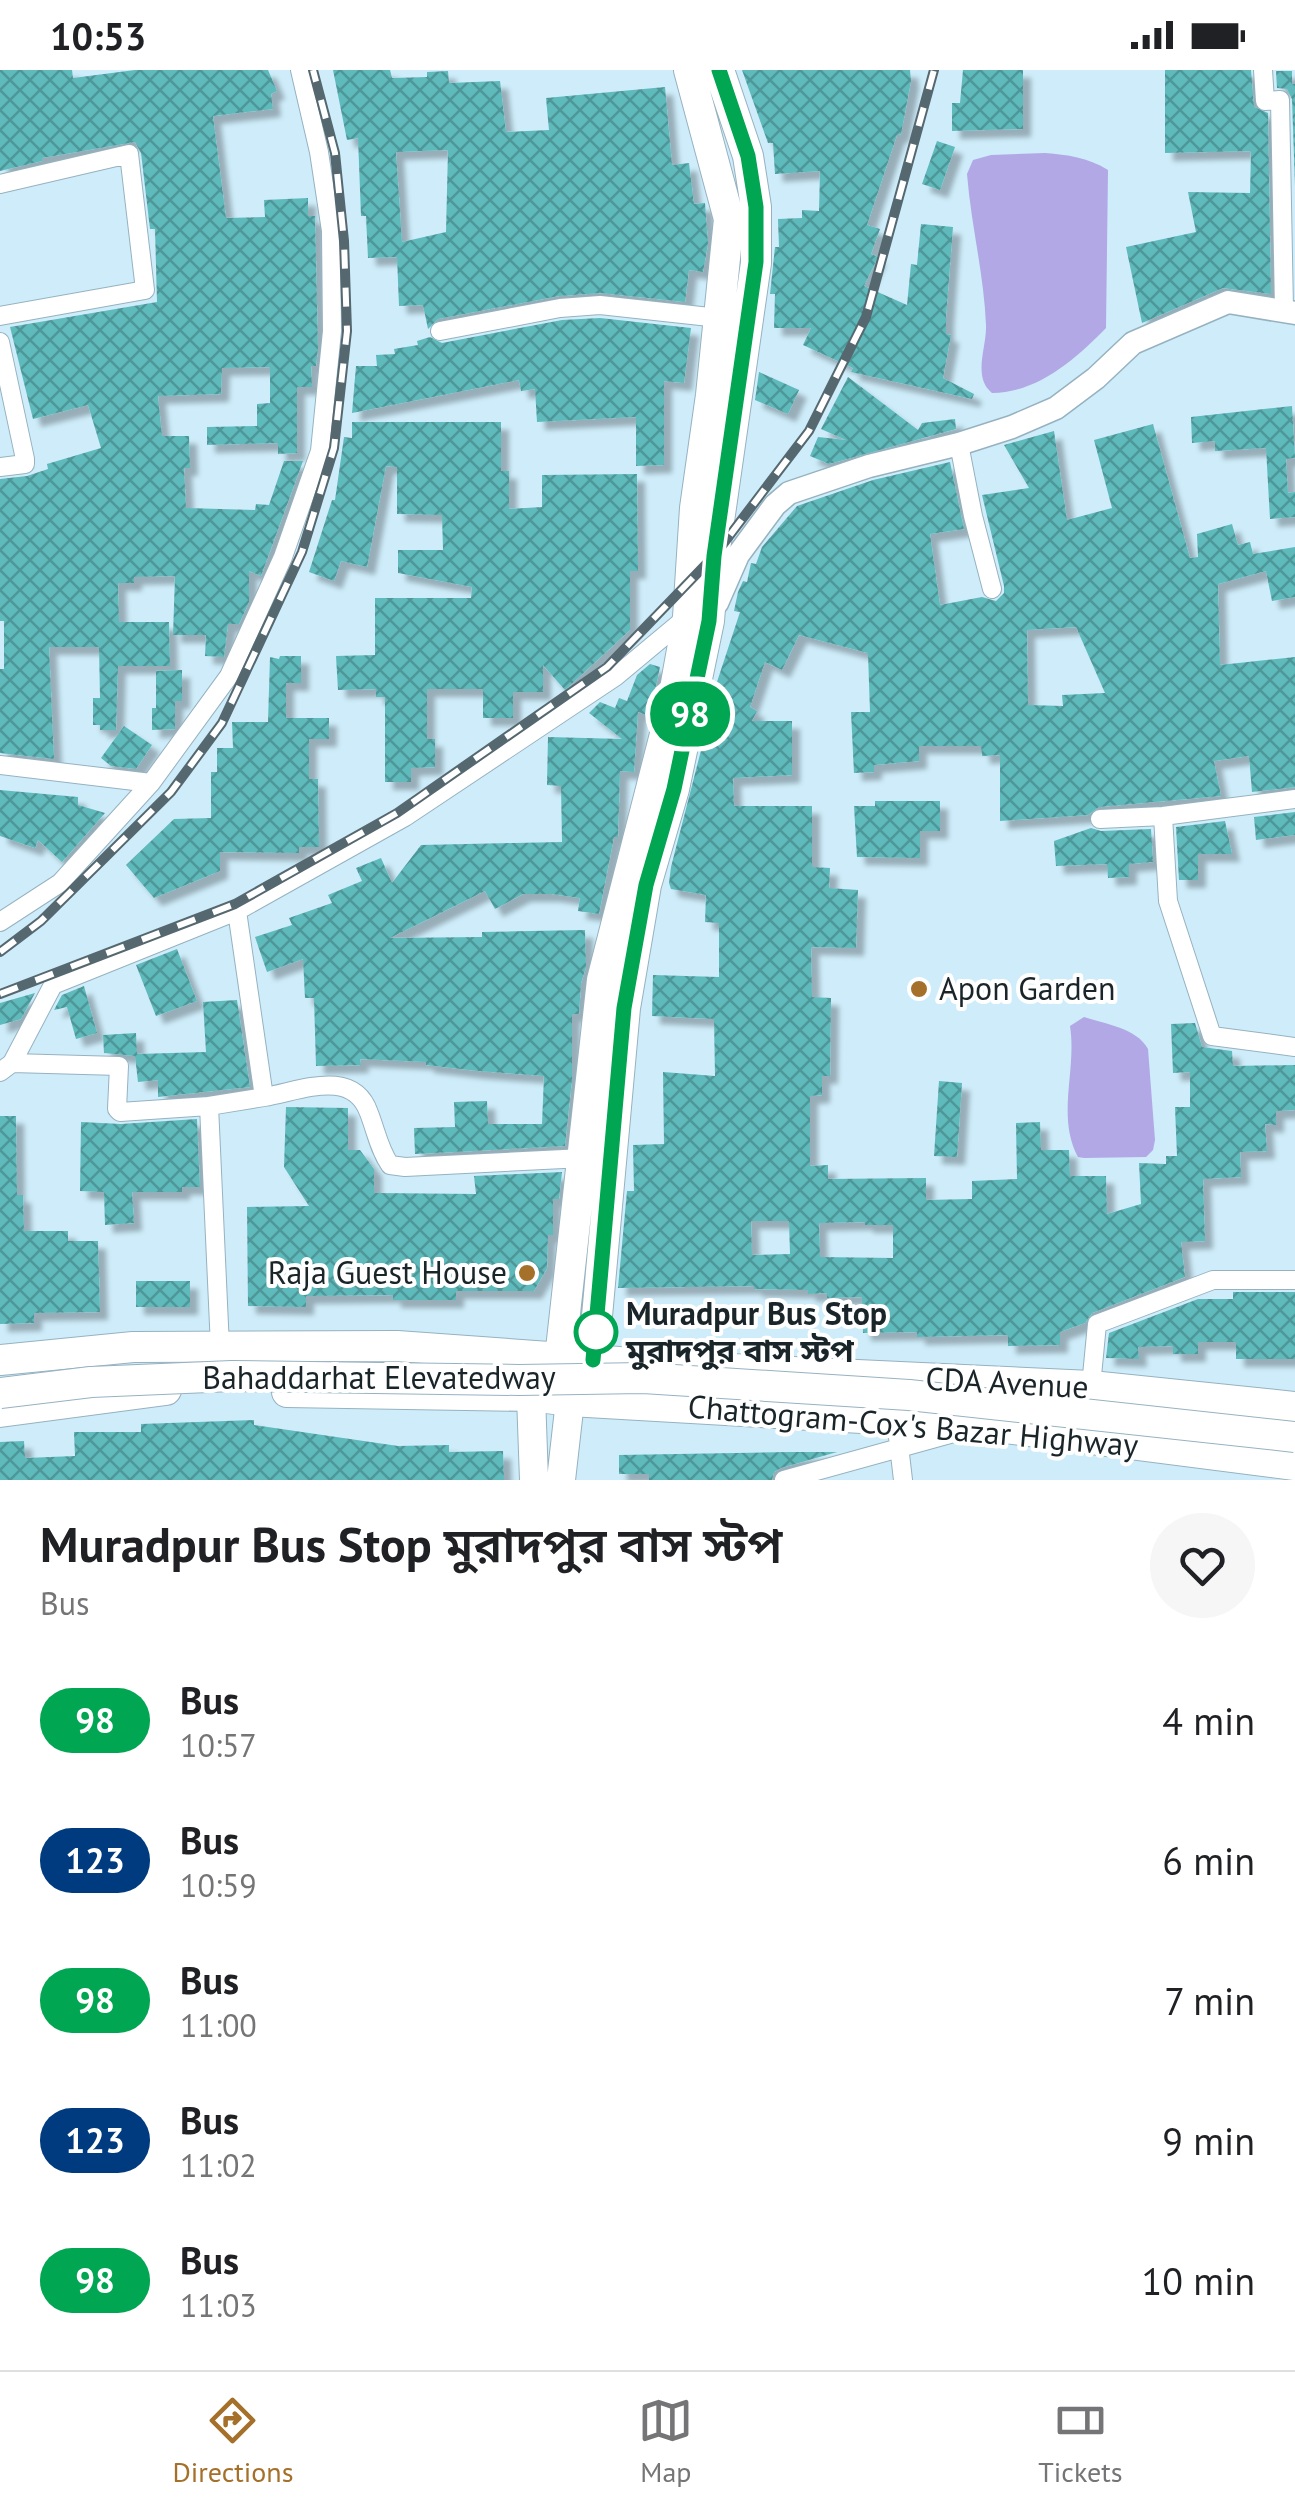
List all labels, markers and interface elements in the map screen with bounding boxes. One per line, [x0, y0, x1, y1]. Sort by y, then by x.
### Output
text: 10:53 [50, 11, 146, 60]
line badge: 98 [645, 682, 735, 746]
text: 98 [670, 691, 710, 737]
place label: Apon Garden [939, 967, 1116, 1009]
marker: Apon Garden [908, 978, 930, 1000]
place label: Raja Guest House [268, 1251, 507, 1293]
marker: Raja Guest House [516, 1262, 538, 1284]
place label: Muradpur Bus Stop মুরাদপুর বাস স্টপ [625, 1292, 887, 1371]
marker: Muradpur Bus Stop মুরাদপুর বাস স্টপ [575, 1311, 617, 1353]
street label: Bahaddarhat Elevatedway [202, 1356, 556, 1398]
street label: CDA Avenue [924, 1357, 1090, 1407]
street label: Chattogram-Cox's Bazar Highway [686, 1384, 1140, 1466]
text: Muradpur Bus Stop মুরাদপুর বাস স্টপ [40, 1513, 782, 1575]
button: heart [1150, 1513, 1255, 1618]
text: Bus [40, 1582, 89, 1624]
text: Bus [180, 1675, 239, 1724]
text: 4 min [1162, 1696, 1255, 1745]
text: 98 [75, 1697, 115, 1743]
text: 10:57 [180, 1724, 257, 1766]
text: Bus [180, 1815, 239, 1864]
text: 6 min [1162, 1836, 1255, 1885]
text: 123 [65, 1837, 125, 1883]
text: 10:59 [180, 1864, 257, 1906]
text: Bus [180, 1955, 239, 2004]
text: 7 min [1164, 1976, 1255, 2025]
text: 98 [75, 1977, 115, 2023]
text: 11:00 [180, 2004, 257, 2046]
text: Bus [180, 2095, 239, 2144]
text: 9 min [1162, 2116, 1255, 2165]
text: 123 [65, 2117, 125, 2163]
text: 11:02 [180, 2144, 257, 2186]
text: Bus [180, 2235, 239, 2284]
text: 10 min [1142, 2256, 1255, 2305]
text: 98 [75, 2257, 115, 2303]
text: 11:03 [180, 2284, 257, 2326]
tab: Directions [172, 2393, 293, 2490]
tab: Map [638, 2393, 693, 2490]
tab: Tickets [1038, 2393, 1123, 2490]

